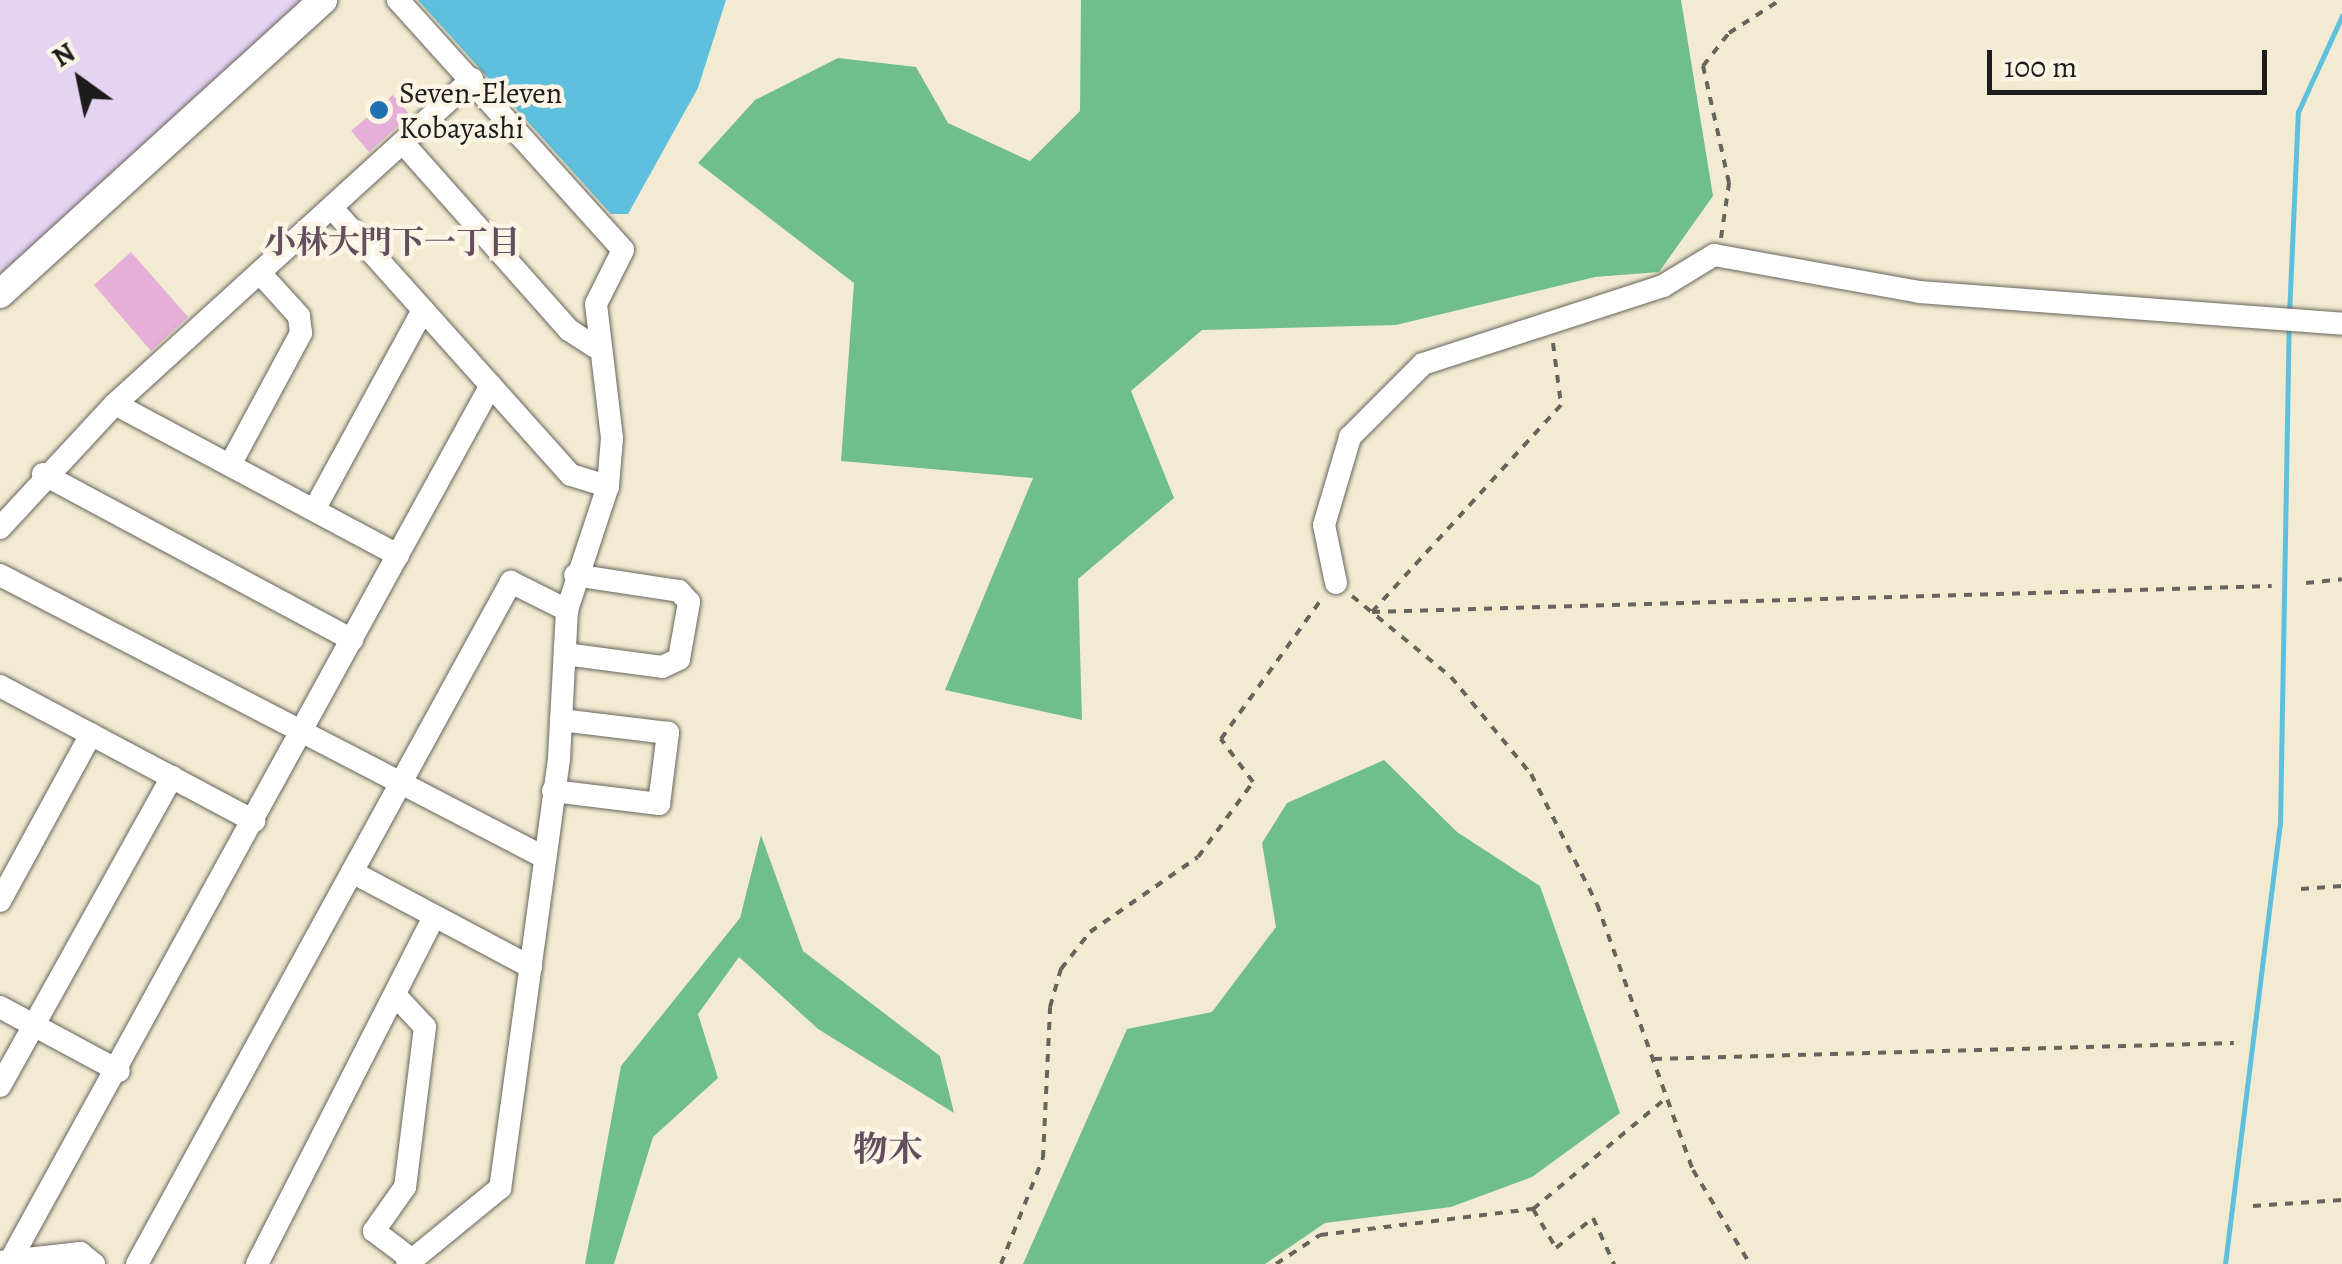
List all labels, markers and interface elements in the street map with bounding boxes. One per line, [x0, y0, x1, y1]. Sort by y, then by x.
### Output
north arrow [30, 30, 130, 130]
scale bar [1992, 30, 2272, 92]
text: N [45, 33, 83, 76]
text: 100 m [2004, 47, 2077, 87]
place label: Seven-Eleven Kobayashi [399, 75, 562, 146]
marker: Seven-Eleven Kobayashi [368, 99, 390, 121]
district label: 小林大門下一丁目 [264, 223, 520, 261]
district label: 物木 [853, 1128, 923, 1170]

